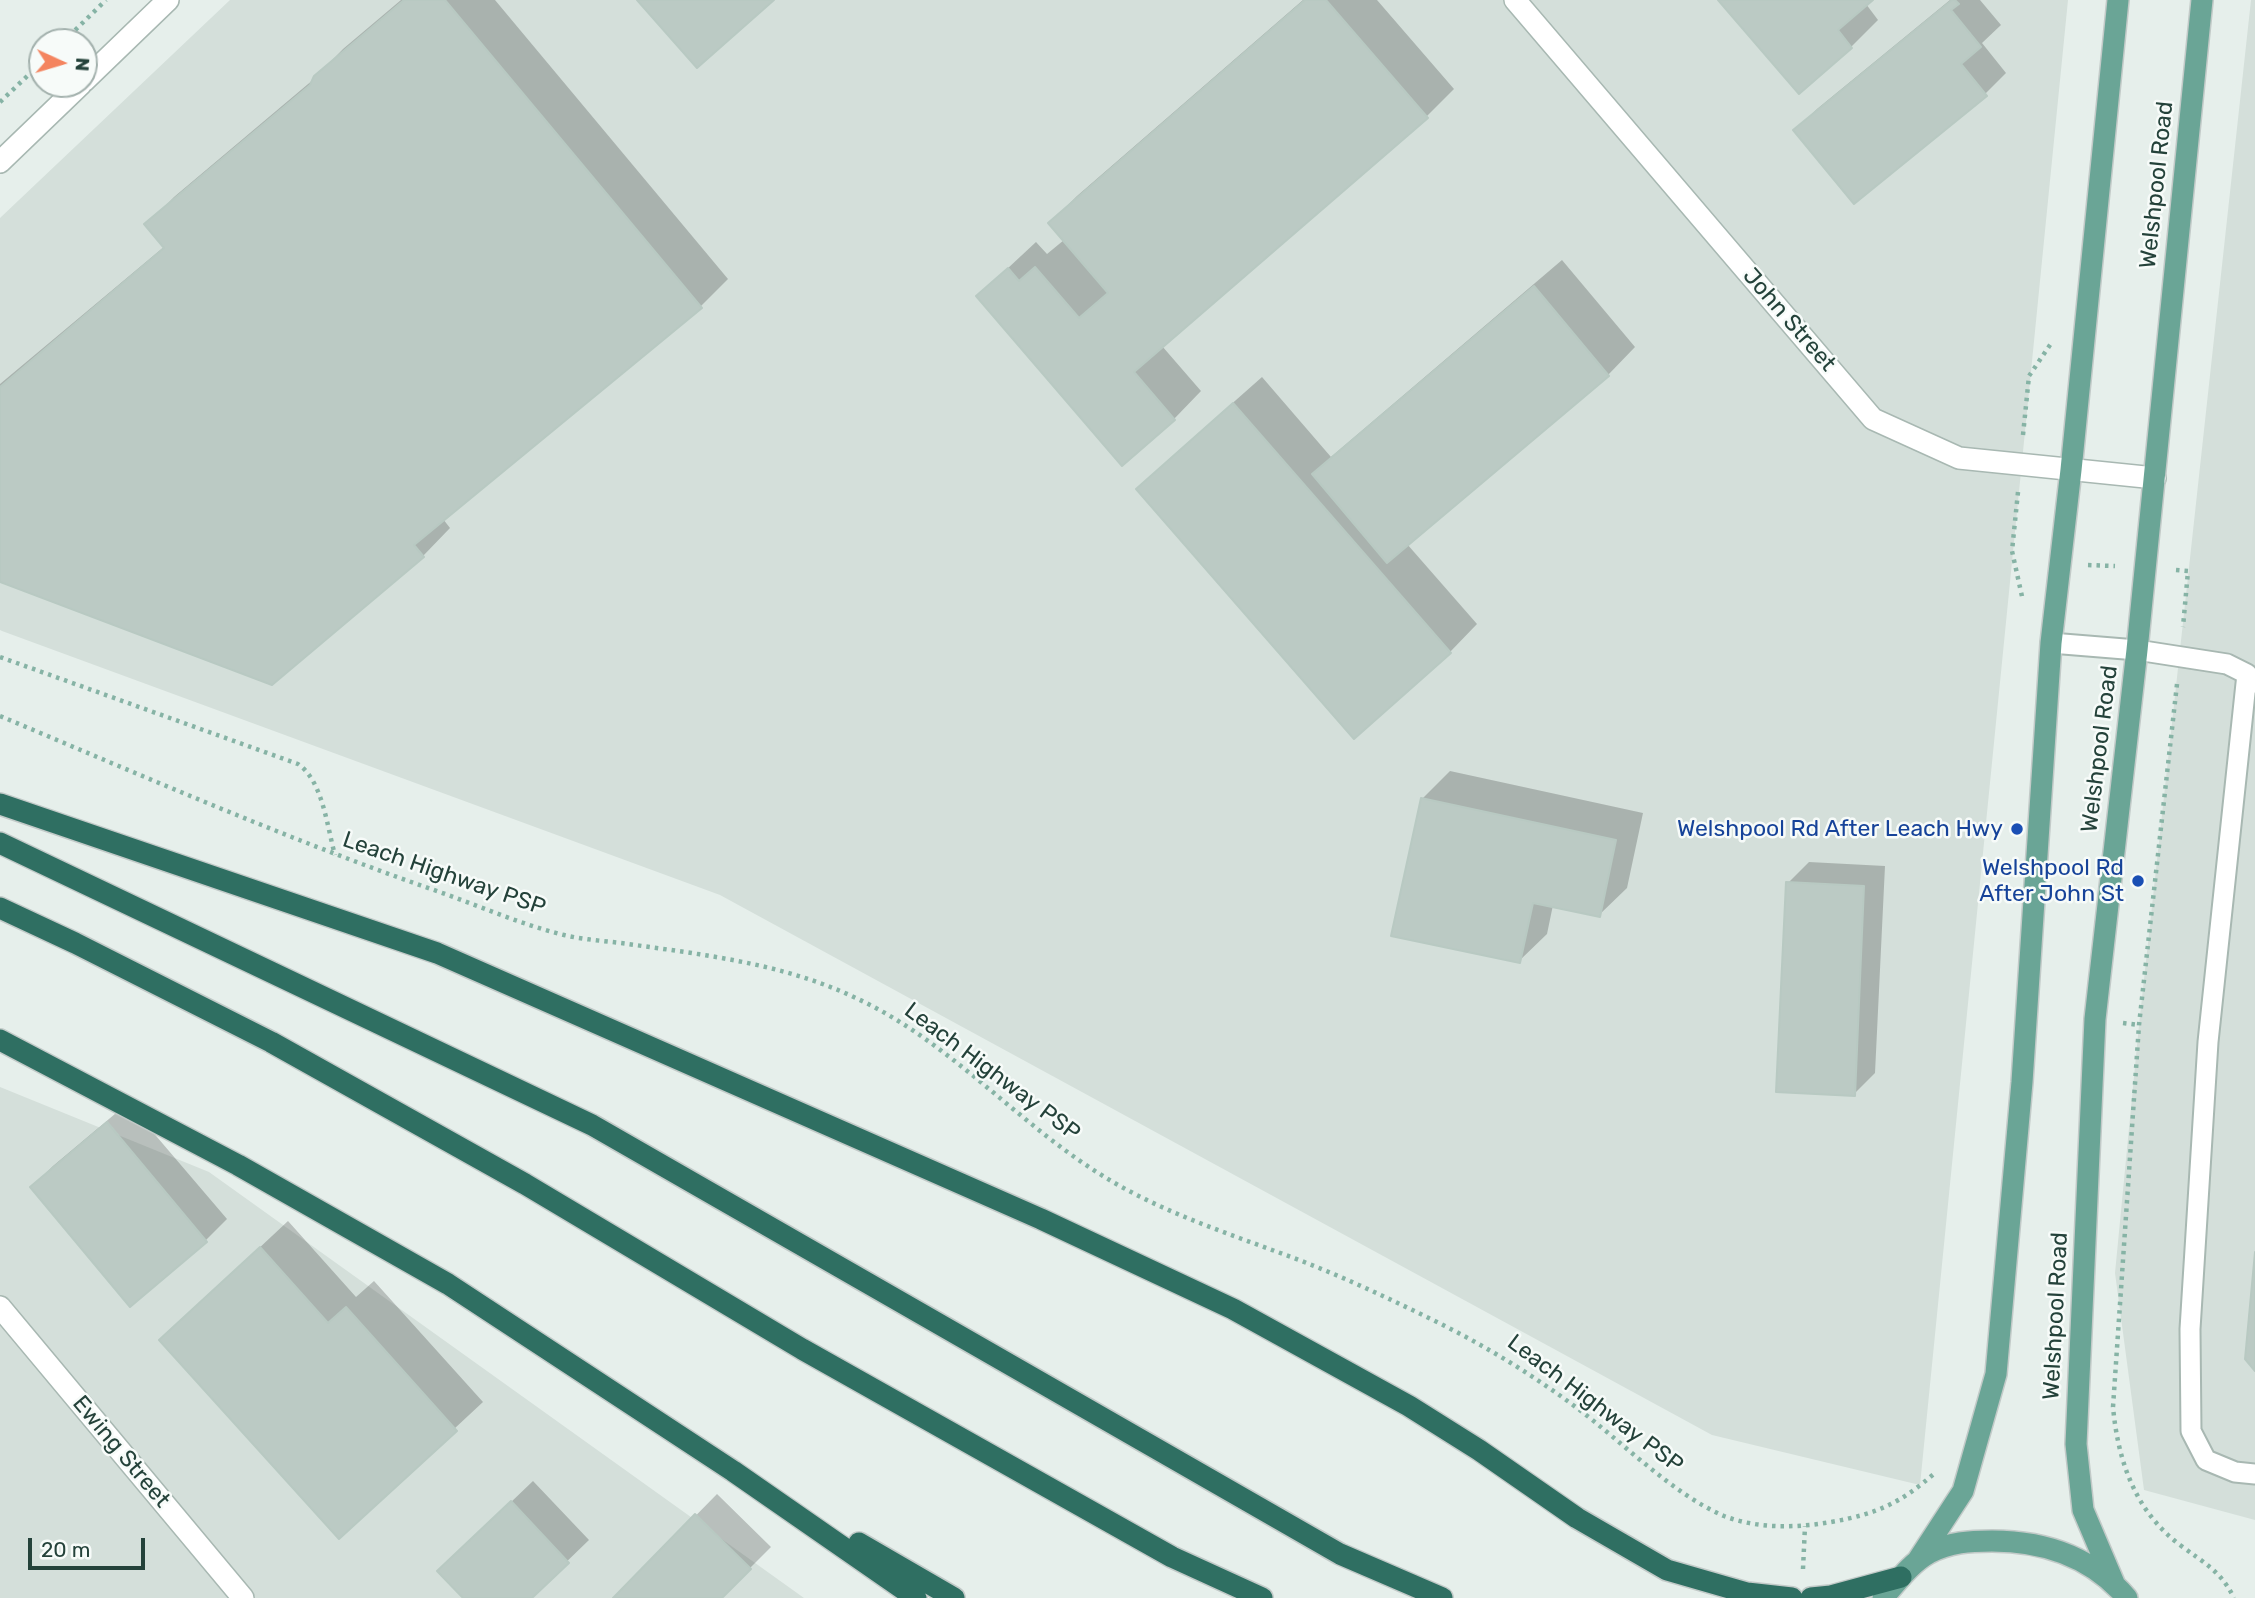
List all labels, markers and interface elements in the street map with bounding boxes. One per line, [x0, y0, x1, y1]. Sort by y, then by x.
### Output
north arrow [28, 28, 98, 98]
text: N [71, 57, 94, 72]
street label: Welshpool Road [2134, 100, 2180, 270]
street label: John Street [1737, 263, 1841, 377]
street label: Welshpool Road [2076, 664, 2124, 834]
place label: Welshpool Rd After Leach Hwy [1677, 815, 2003, 843]
marker: Welshpool Rd After Leach Hwy [2009, 821, 2025, 837]
street label: Leach Highway PSP [339, 826, 549, 922]
place label: Welshpool Rd After John St [1979, 854, 2124, 908]
marker: Welshpool Rd After John St [2130, 873, 2146, 889]
street label: Leach Highway PSP [899, 997, 1085, 1147]
street label: Welshpool Road [2038, 1231, 2074, 1401]
street label: Leach Highway PSP [1502, 1329, 1688, 1479]
street label: Ewing Street [66, 1390, 176, 1514]
scale bar [32, 1524, 149, 1568]
text: 20 m [41, 1537, 90, 1562]

